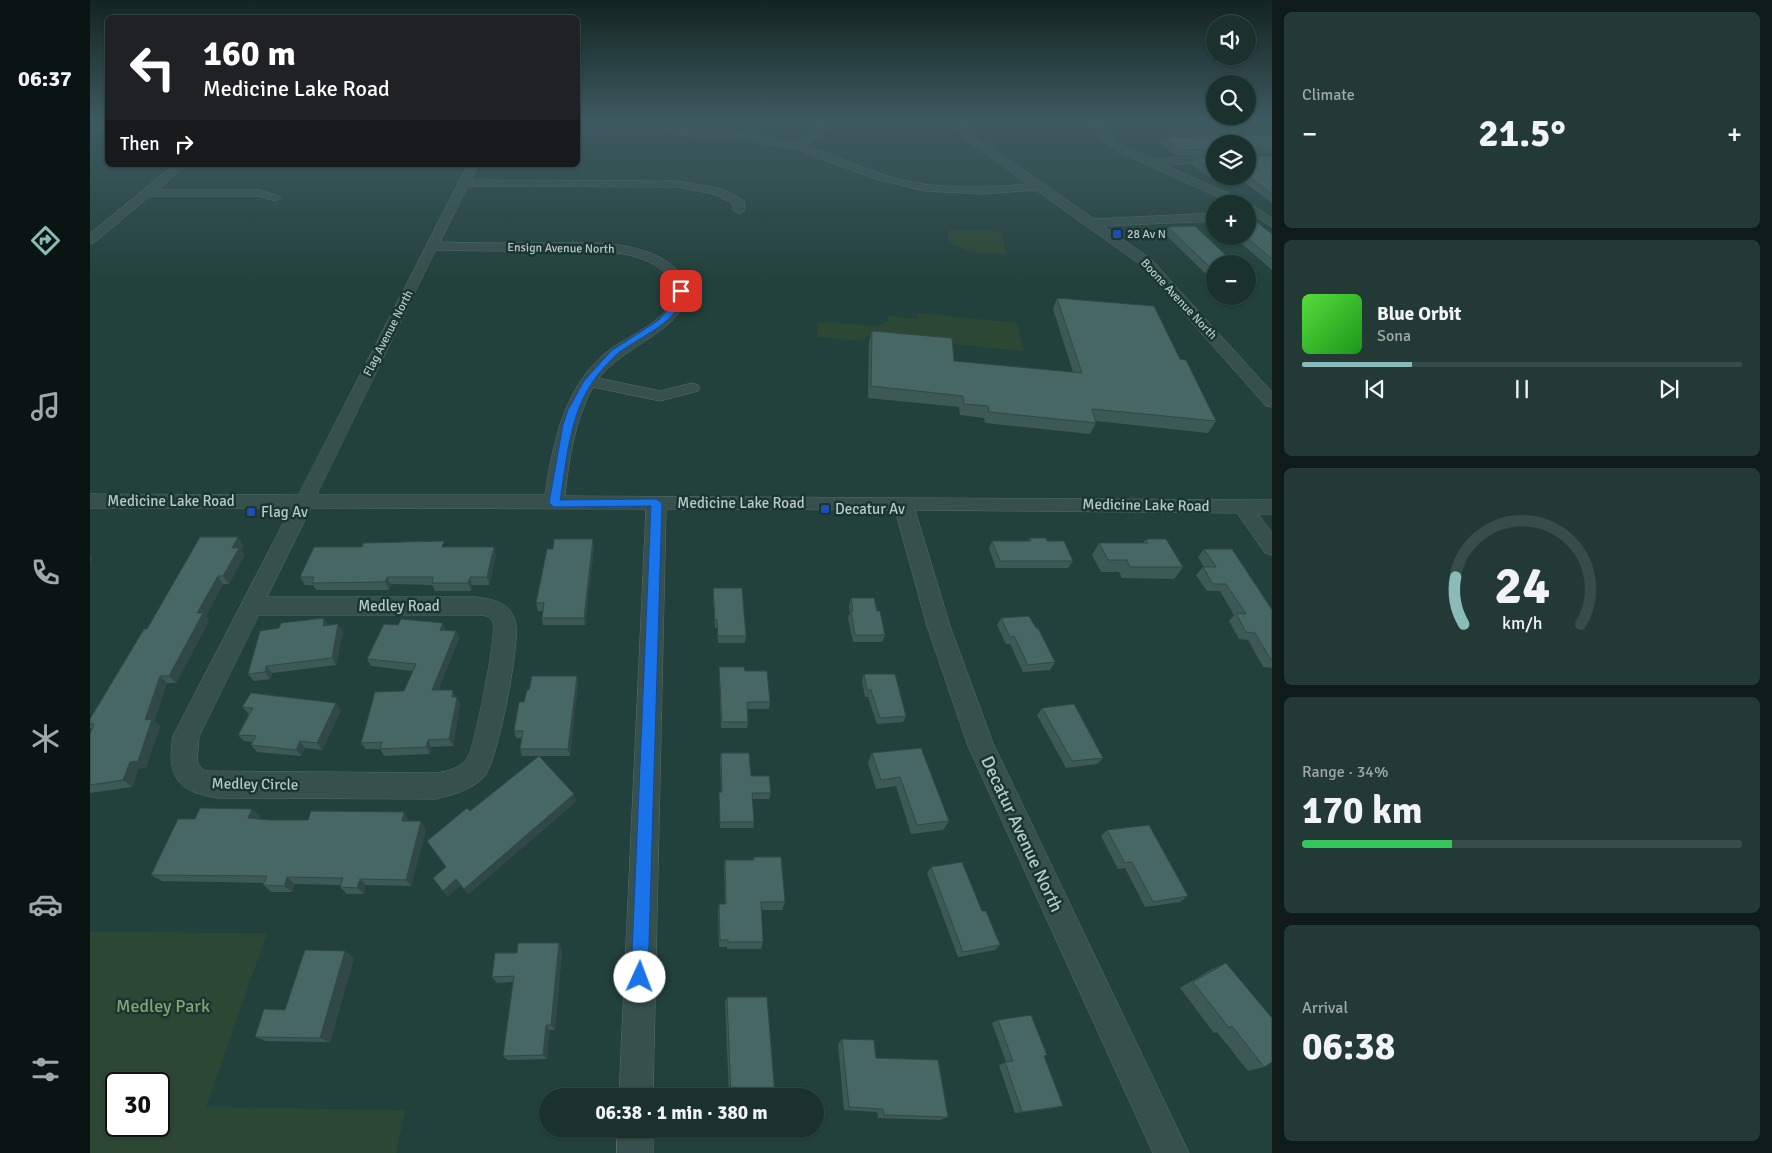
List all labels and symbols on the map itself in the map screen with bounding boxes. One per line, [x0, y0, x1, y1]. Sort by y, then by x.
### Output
place label: 28 Av N [1127, 227, 1166, 242]
marker: 28 Av N [1111, 228, 1123, 240]
street label: Ensign Avenue North [507, 240, 615, 257]
street label: Boone Avenue North [1137, 256, 1220, 343]
pin [660, 270, 702, 312]
street label: Flag Avenue North [360, 288, 417, 379]
street label: Medicine Lake Road [107, 492, 235, 510]
street label: Medicine Lake Road [677, 494, 805, 512]
street label: Medicine Lake Road [1082, 495, 1210, 515]
place label: Decatur Av [835, 500, 905, 518]
place label: Flag Av [261, 503, 308, 521]
marker: Decatur Av [819, 503, 831, 515]
marker: Flag Av [245, 506, 257, 518]
street label: Medley Road [358, 597, 440, 615]
street label: Decatur Avenue North [976, 752, 1068, 916]
street label: Medley Circle [212, 774, 298, 794]
position arrow [613, 950, 665, 1002]
park label: Medley Park [116, 995, 210, 1017]
speed limit sign: 30 [105, 1072, 170, 1137]

